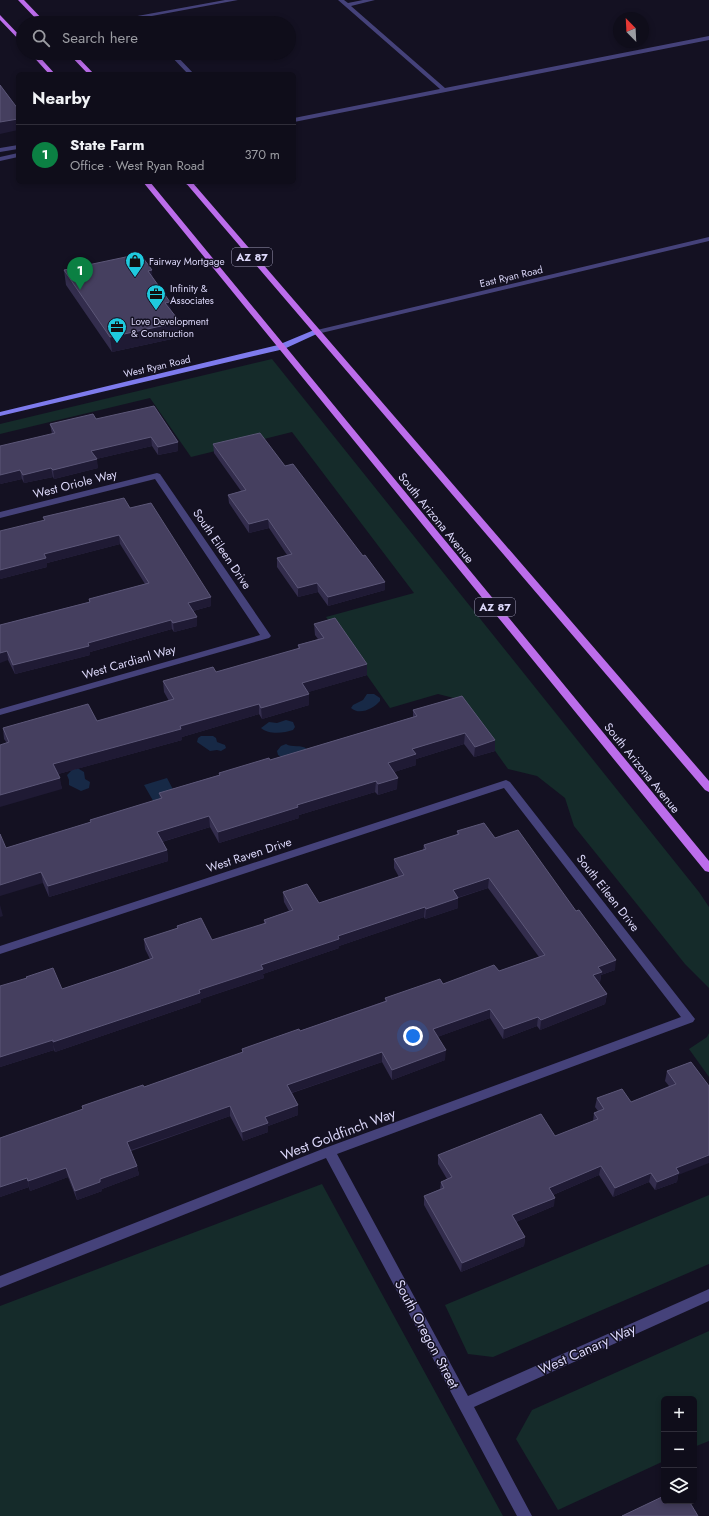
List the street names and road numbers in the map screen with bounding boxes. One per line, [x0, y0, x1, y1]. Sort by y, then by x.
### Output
road number: AZ 87 [232, 248, 272, 266]
street label: East Ryan Road [478, 262, 544, 291]
street label: West Ryan Road [122, 351, 192, 381]
street label: West Oriole Way [31, 465, 120, 503]
street label: South Arizona Avenue [394, 469, 478, 567]
street label: South Eileen Drive [188, 505, 256, 593]
road number: AZ 87 [475, 598, 515, 616]
street label: West Cardianl Way [80, 640, 179, 684]
street label: South Arizona Avenue [600, 719, 684, 817]
street label: West Raven Drive [204, 833, 294, 877]
street label: South Eileen Drive [572, 851, 644, 935]
street label: West Goldfinch Way [278, 1103, 399, 1165]
street label: South Oregon Street [390, 1276, 465, 1393]
street label: West Canary Way [535, 1318, 640, 1379]

